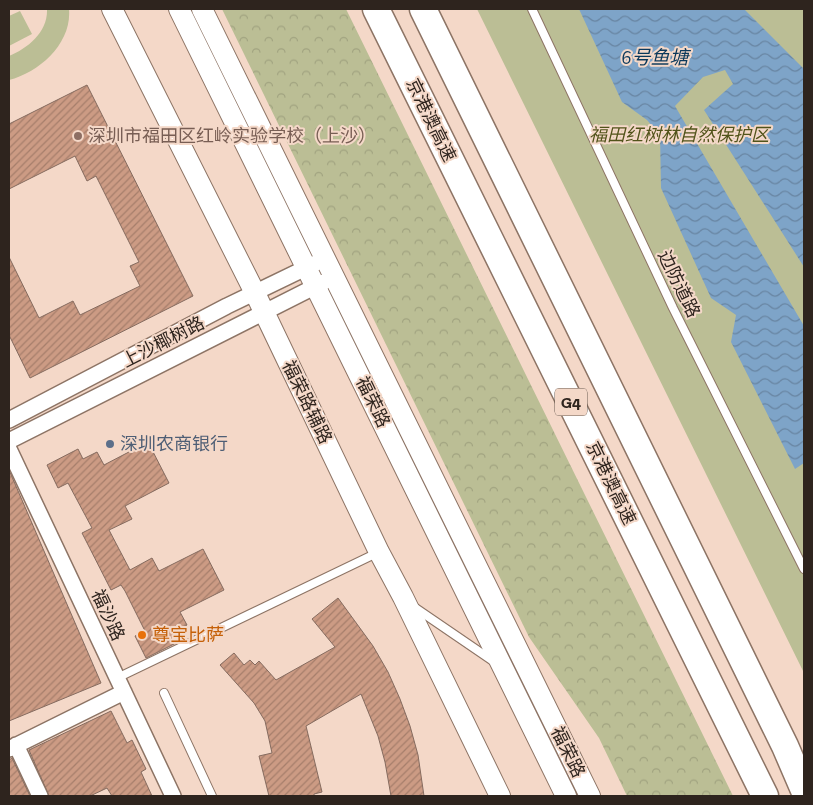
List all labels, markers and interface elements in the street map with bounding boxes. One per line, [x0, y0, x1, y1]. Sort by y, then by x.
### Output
water label: 6号鱼塘 [622, 46, 691, 69]
street label: 京港澳高速 [401, 75, 461, 165]
park label: 福田红树林自然保护区 [589, 124, 772, 146]
place label: 深圳市福田区红岭实验学校（上沙） [88, 125, 376, 147]
marker: 深圳市福田区红岭实验学校（上沙） [72, 130, 84, 142]
street label: 边防道路 [653, 247, 705, 321]
street label: 上沙椰树路 [118, 312, 208, 372]
street label: 福荣路辅路 [277, 357, 337, 447]
street label: 福荣路 [351, 373, 395, 431]
road number: G4 [555, 388, 587, 416]
place label: 深圳农商银行 [120, 433, 228, 455]
marker: 深圳农商银行 [104, 438, 116, 450]
street label: 京港澳高速 [581, 438, 641, 528]
street label: 福沙路 [87, 586, 129, 644]
place label: 尊宝比萨 [152, 624, 224, 646]
marker: 尊宝比萨 [136, 629, 148, 641]
street label: 福荣路 [546, 723, 590, 781]

